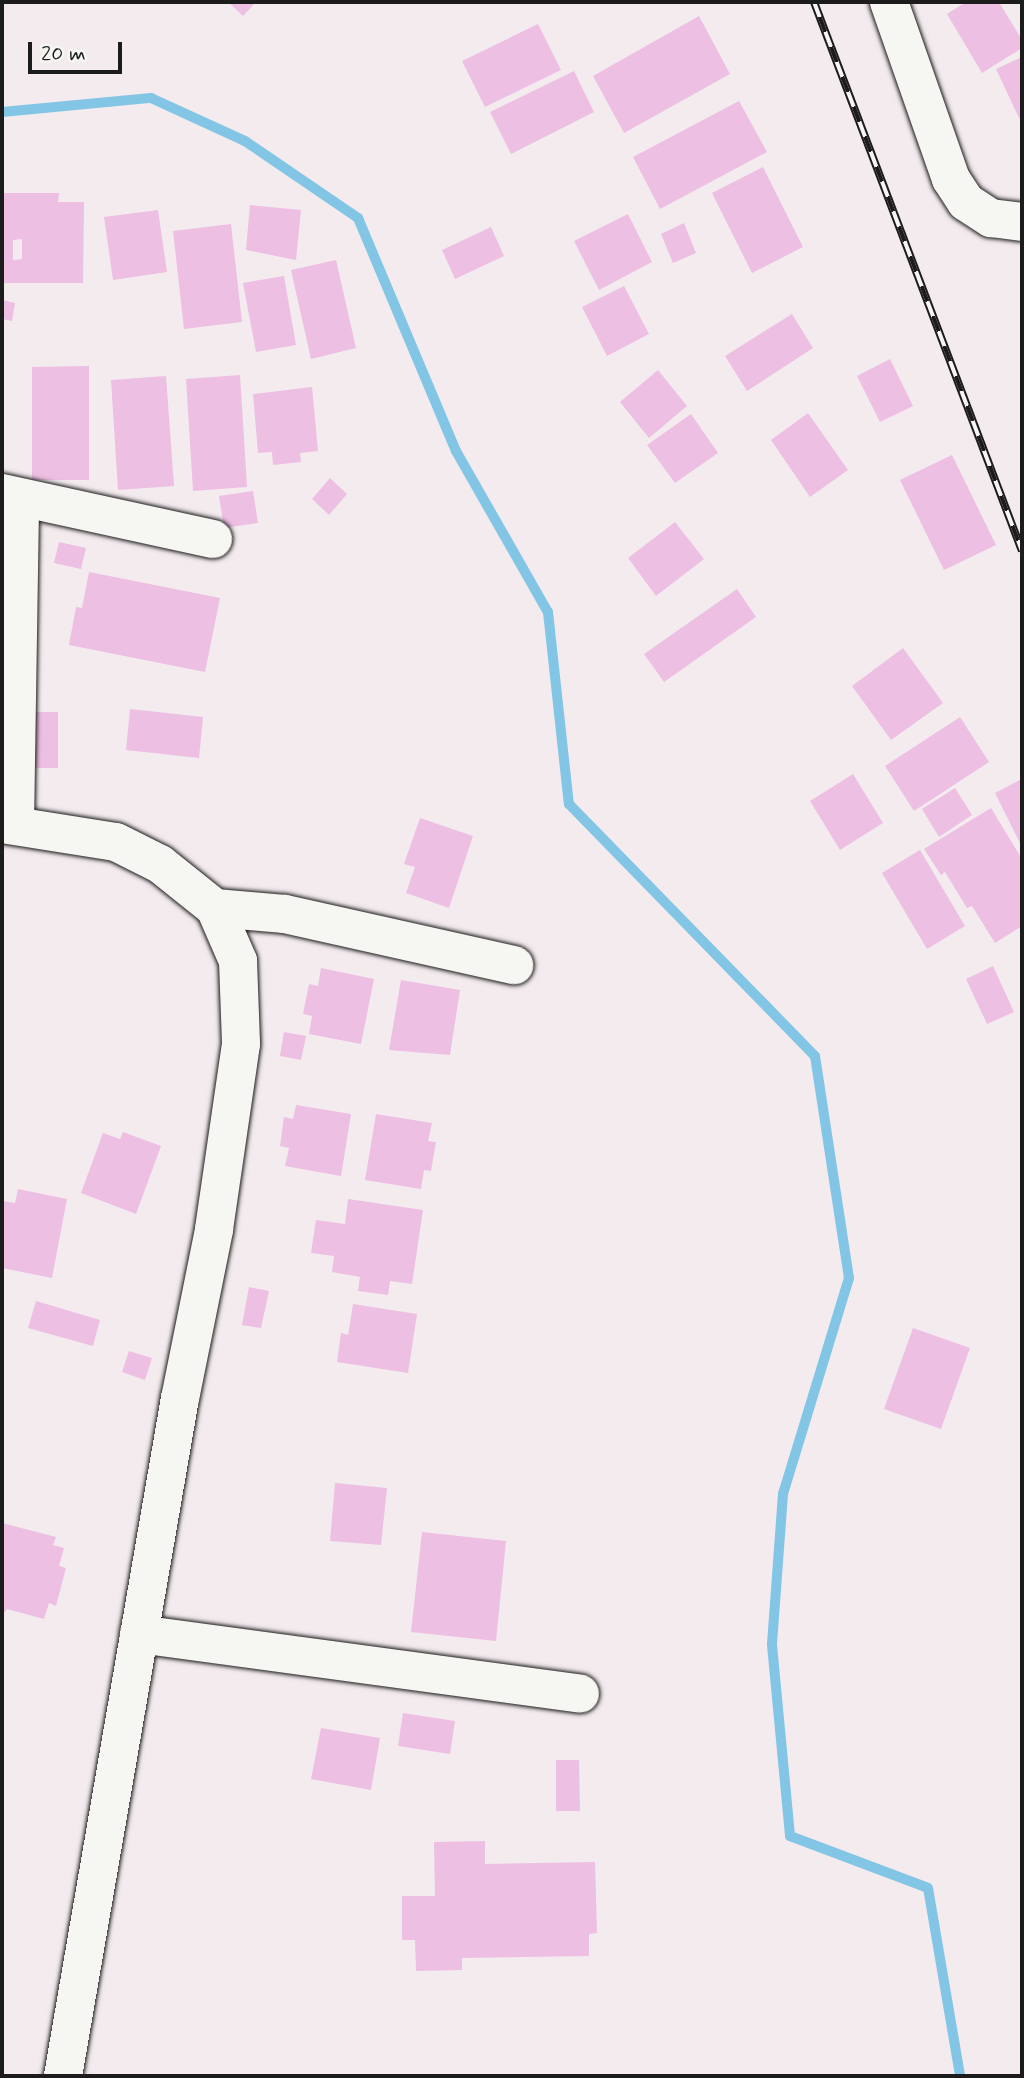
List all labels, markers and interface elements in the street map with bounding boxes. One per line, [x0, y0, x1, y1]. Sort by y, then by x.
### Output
scale bar [32, 28, 126, 72]
text: 20 m [41, 40, 86, 68]

